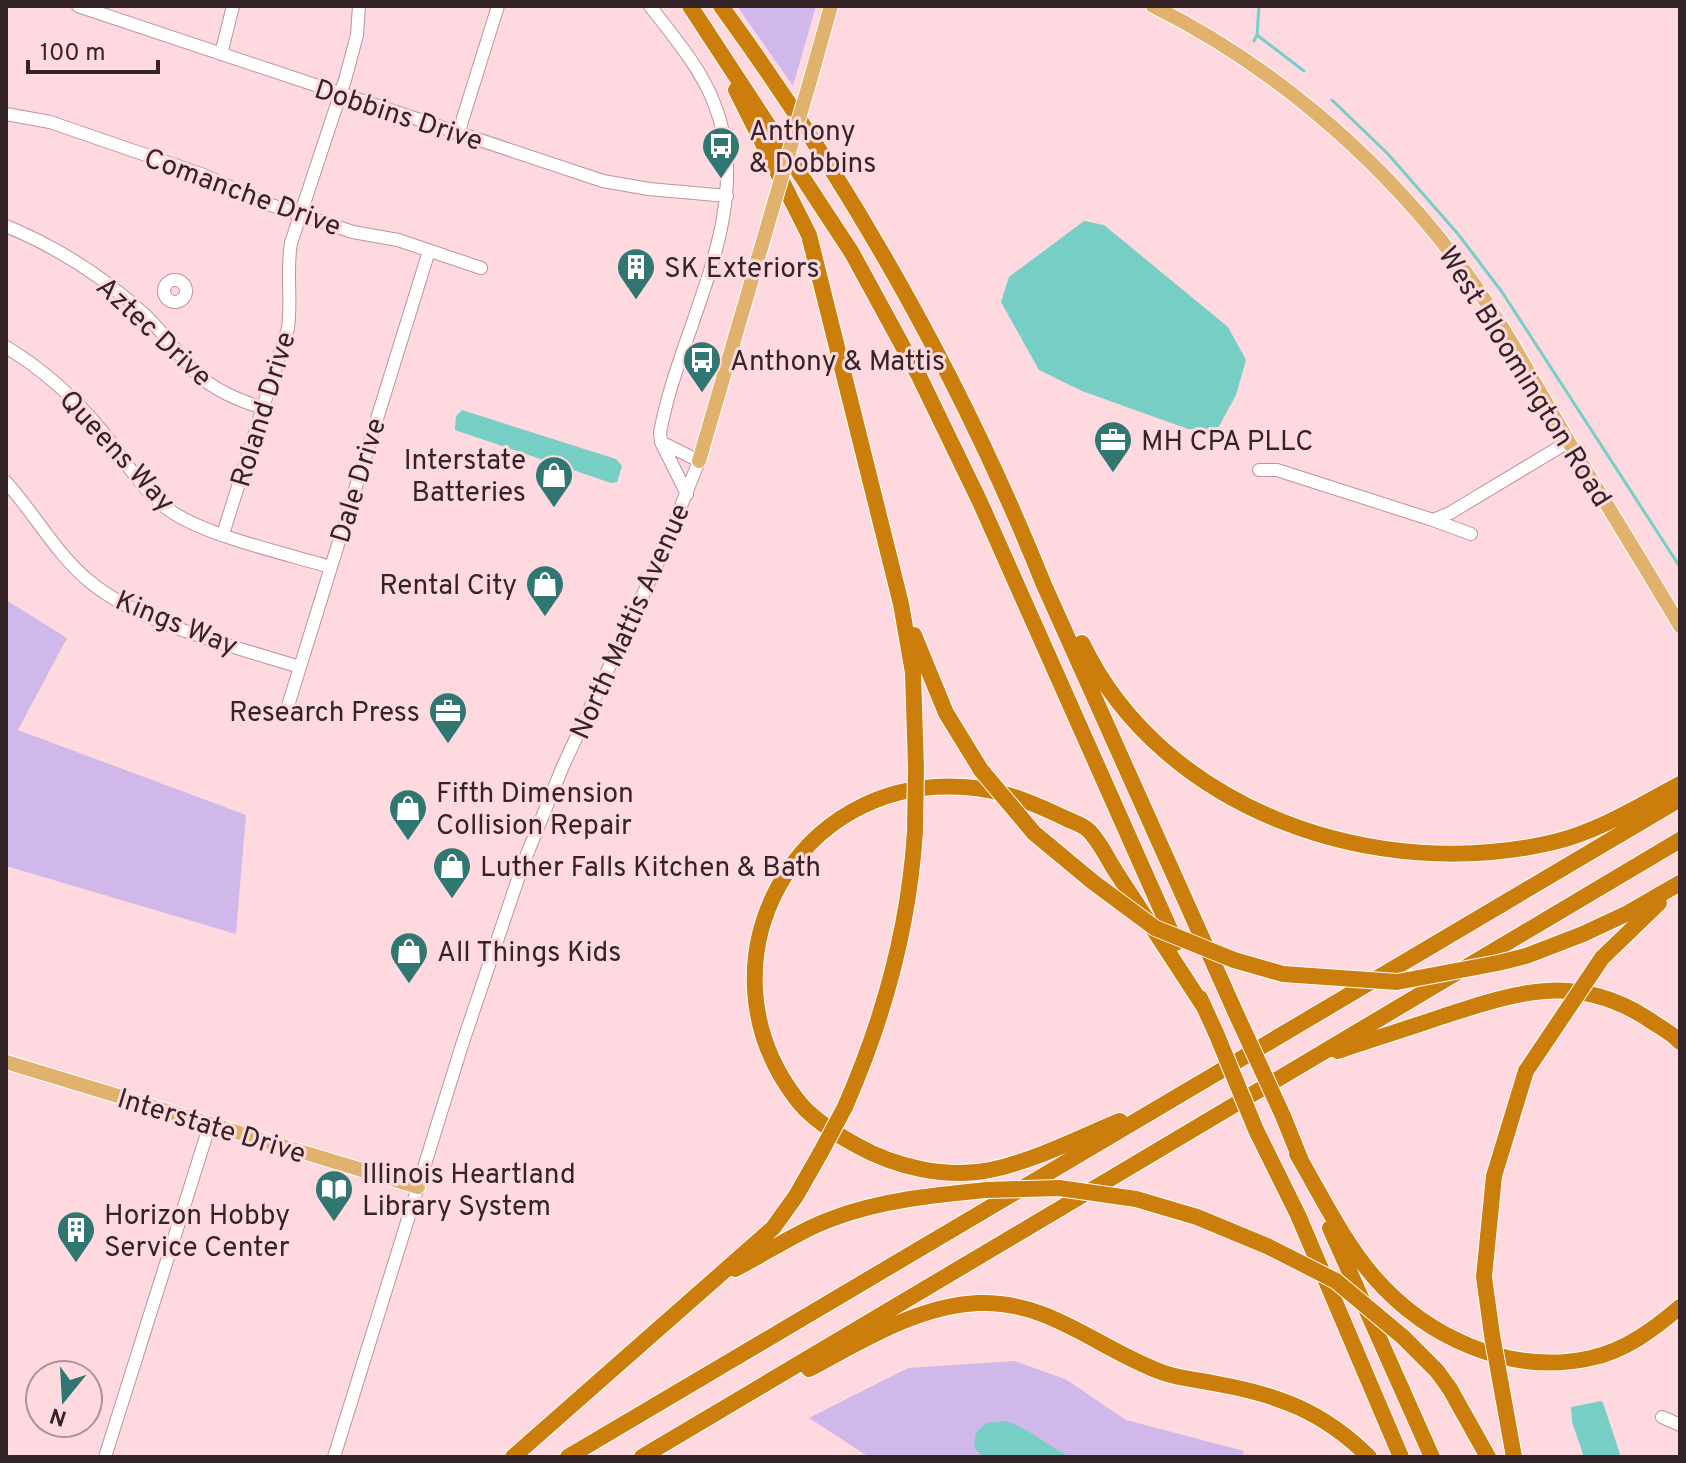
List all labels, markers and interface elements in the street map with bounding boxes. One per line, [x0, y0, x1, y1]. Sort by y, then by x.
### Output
scale bar [28, 24, 158, 74]
text: 100 m [40, 39, 106, 69]
street label: Dobbins Drive [309, 73, 487, 161]
place label: Anthony & Dobbins [749, 115, 876, 183]
bus stop icon: Anthony & Dobbins [700, 125, 742, 180]
street label: Comanche Drive [139, 142, 345, 246]
street label: West Bloomington Road [1429, 241, 1618, 515]
building icon: SK Exteriors [615, 246, 657, 301]
place label: SK Exteriors [664, 252, 820, 288]
street label: Aztec Drive [87, 270, 219, 396]
street label: Roland Drive [224, 328, 306, 492]
bus stop icon: Anthony & Mattis [681, 339, 723, 394]
place label: Anthony & Mattis [730, 345, 945, 381]
street label: Queens Way [50, 383, 182, 521]
street label: Dale Drive [324, 414, 396, 548]
office icon: MH CPA PLLC [1092, 419, 1134, 474]
place label: MH CPA PLLC [1141, 425, 1313, 461]
place label: Interstate Batteries [404, 444, 526, 512]
shop icon: Interstate Batteries [533, 454, 575, 509]
street label: North Mattis Avenue [564, 499, 700, 746]
shop icon: Rental City [524, 563, 566, 618]
place label: Rental City [379, 569, 517, 605]
street label: Kings Way [109, 584, 242, 666]
office icon: Research Press [427, 690, 469, 745]
place label: Research Press [229, 696, 420, 732]
place label: Fifth Dimension Collision Repair [436, 777, 634, 845]
shop icon: Fifth Dimension Collision Repair [387, 787, 429, 842]
shop icon: Luther Falls Kitchen & Bath [431, 845, 473, 900]
place label: Luther Falls Kitchen & Bath [480, 851, 821, 887]
shop icon: All Things Kids [388, 930, 430, 985]
place label: All Things Kids [437, 936, 621, 972]
street label: Interstate Drive [113, 1082, 310, 1174]
place label: Illinois Heartland Library System [362, 1158, 576, 1226]
library icon: Illinois Heartland Library System [313, 1168, 355, 1223]
place label: Horizon Hobby Service Center [104, 1199, 290, 1267]
building icon: Horizon Hobby Service Center [55, 1209, 97, 1264]
north arrow [24, 1359, 104, 1439]
text: N [47, 1400, 70, 1431]

